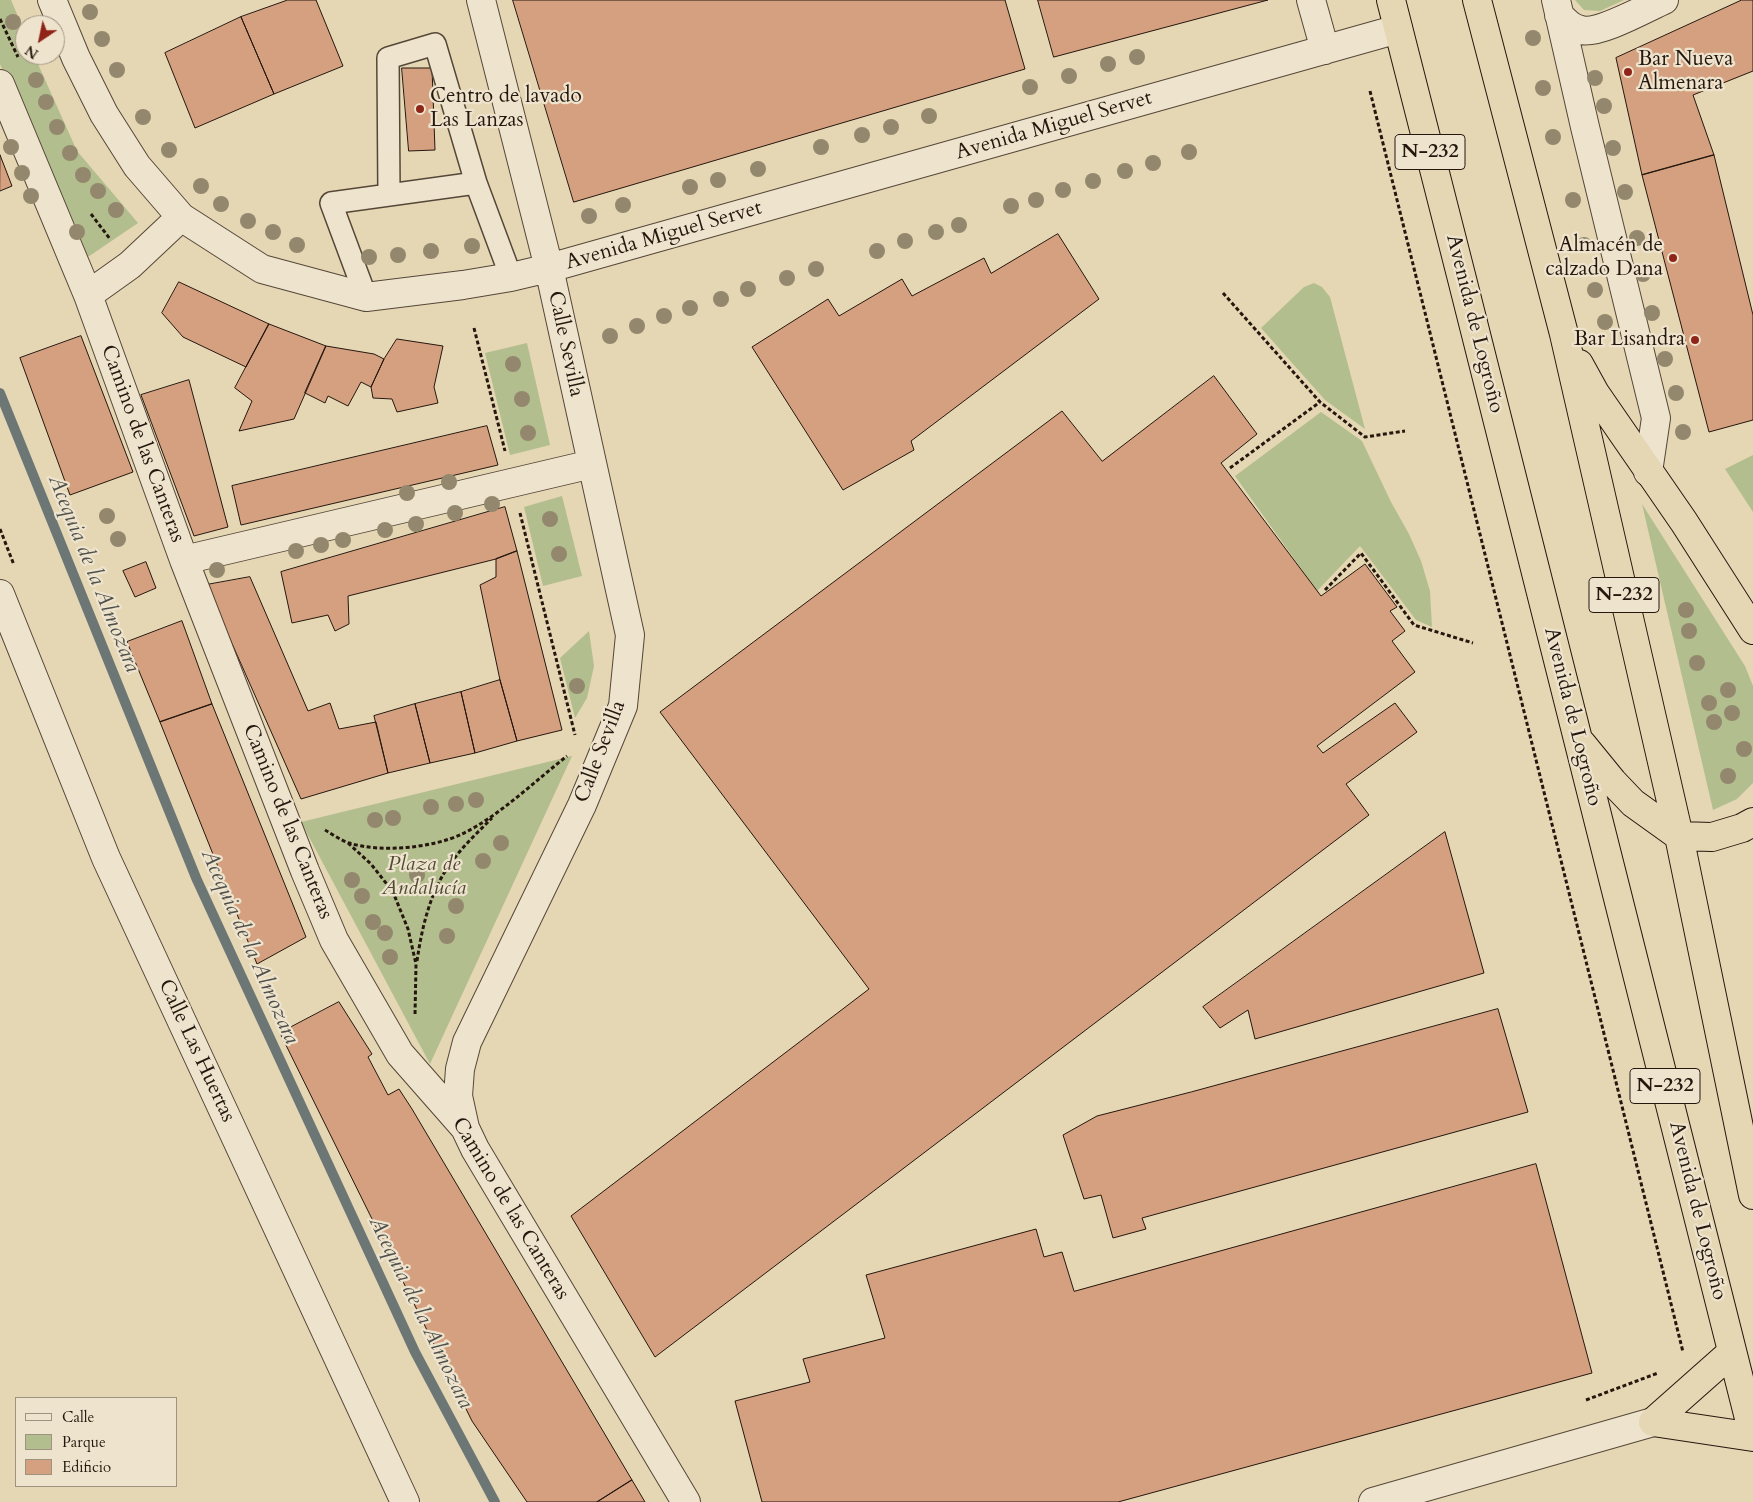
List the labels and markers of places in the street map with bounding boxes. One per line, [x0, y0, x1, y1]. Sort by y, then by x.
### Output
place label: Bar Nueva Almenara [1638, 47, 1733, 97]
marker: Bar Nueva Almenara [1622, 66, 1634, 78]
place label: Centro de lavado Las Lanzas [430, 84, 582, 134]
marker: Centro de lavado Las Lanzas [414, 103, 426, 115]
place label: Almacén de calzado Dana [1545, 233, 1663, 283]
marker: Almacén de calzado Dana [1667, 252, 1679, 264]
place label: Bar Lisandra [1574, 327, 1685, 353]
marker: Bar Lisandra [1689, 334, 1701, 346]

